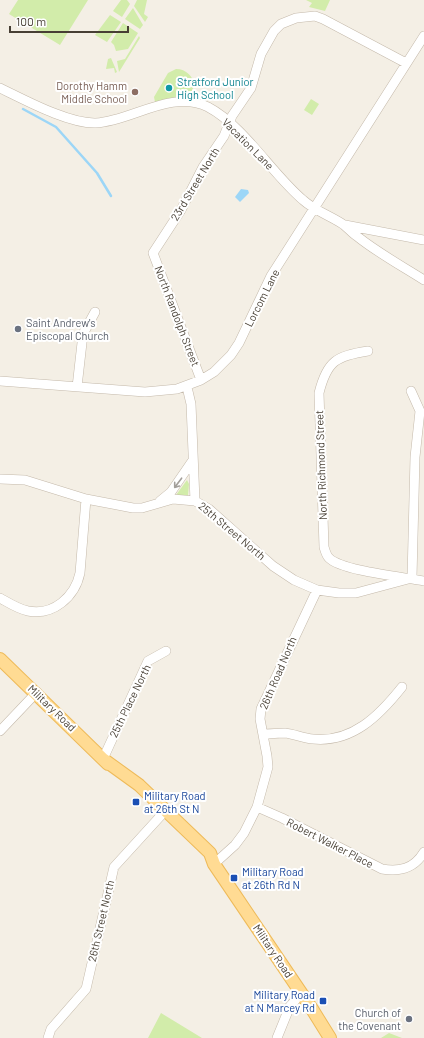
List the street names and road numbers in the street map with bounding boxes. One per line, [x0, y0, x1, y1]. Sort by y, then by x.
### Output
street label: Vacation Lane [220, 115, 277, 172]
street label: 23rd Street North [168, 145, 222, 223]
street label: North Randolph Street [152, 264, 203, 368]
street label: Lorcom Lane [242, 267, 282, 329]
street label: North Richmond Street [312, 410, 329, 520]
street label: 25th Street North [196, 499, 269, 562]
street label: 26th Road North [256, 634, 299, 711]
street label: 25th Place North [106, 662, 153, 739]
street label: Military Road [26, 682, 79, 734]
street label: Robert Walker Place [285, 815, 376, 870]
street label: 26th Street North [85, 879, 116, 963]
street label: Military Road [251, 922, 296, 980]

